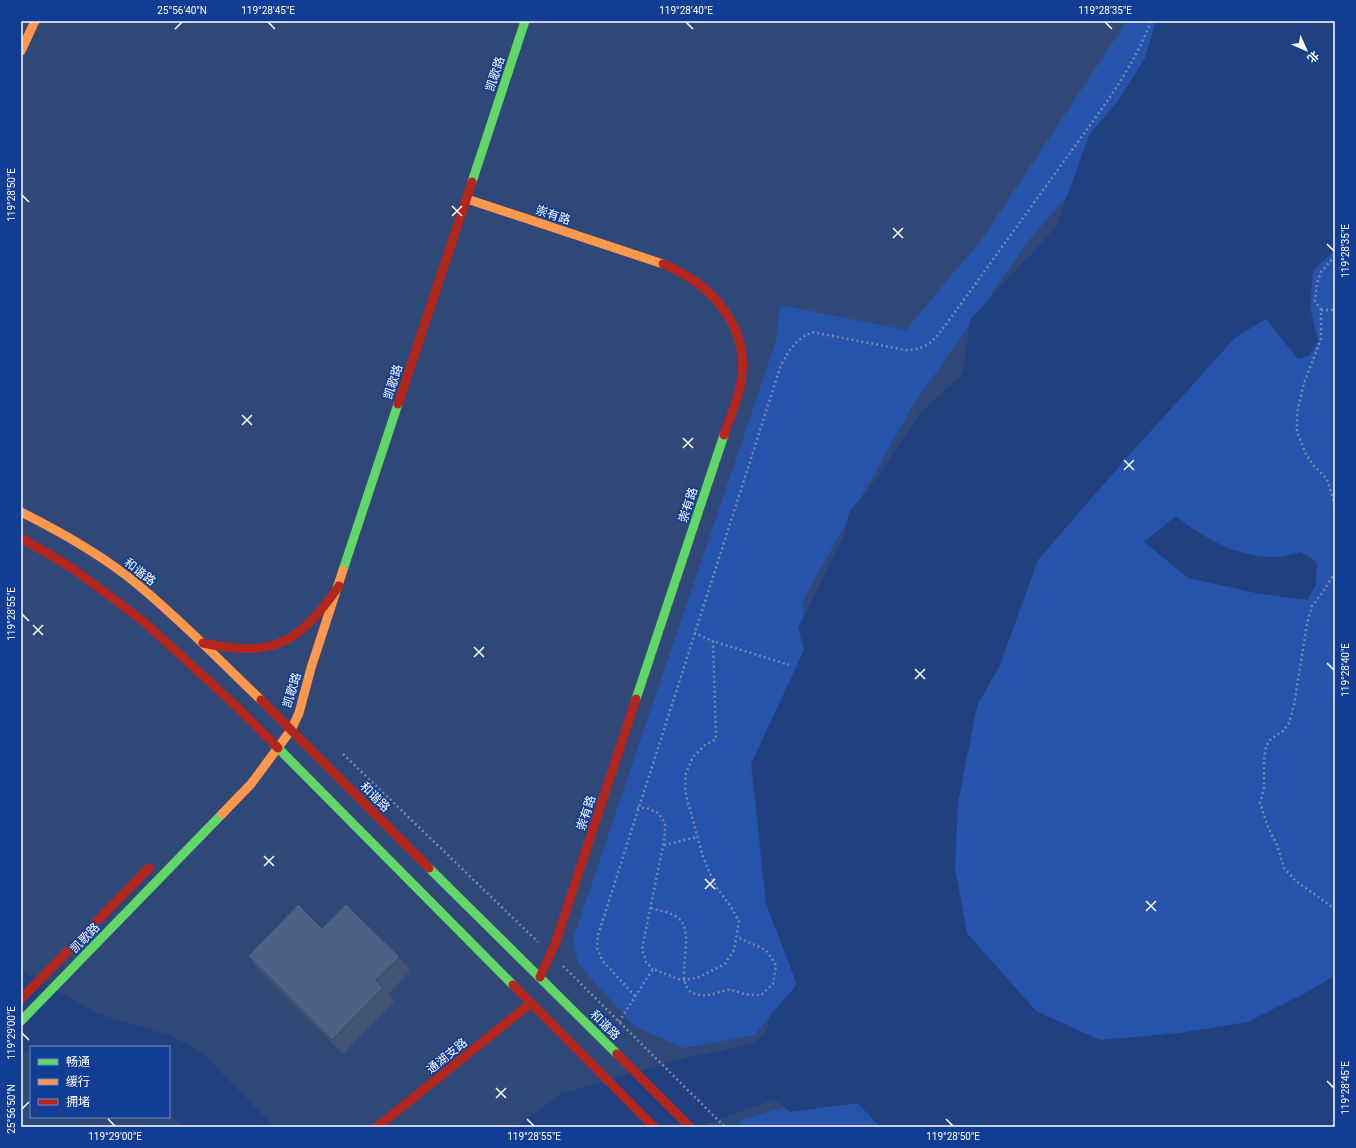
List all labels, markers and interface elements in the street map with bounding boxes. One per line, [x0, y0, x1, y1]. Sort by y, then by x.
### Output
text: 25°56'40"N [157, 5, 207, 16]
text: 119°28'45"E [241, 5, 295, 16]
text: 119°28'40"E [659, 5, 713, 16]
text: 119°28'35"E [1078, 5, 1132, 16]
north arrow [1286, 30, 1326, 70]
text: 北 [1304, 48, 1321, 65]
street label: 凯歌路 [483, 55, 507, 93]
text: 119°28'50"E [6, 168, 17, 222]
street label: 崇有路 [534, 203, 572, 227]
text: 119°28'35"E [1340, 224, 1351, 278]
street label: 凯歌路 [381, 363, 405, 401]
street label: 崇有路 [676, 486, 700, 524]
street label: 和谐路 [122, 555, 158, 589]
text: 119°28'55"E [6, 587, 17, 641]
text: 119°28'40"E [1340, 643, 1351, 697]
street label: 凯歌路 [280, 671, 304, 709]
street label: 和谐路 [357, 779, 393, 815]
street label: 崇有路 [574, 794, 598, 832]
street label: 凯歌路 [67, 920, 103, 956]
text: 119°29'00"E [6, 1006, 17, 1060]
street label: 和谐路 [587, 1007, 623, 1043]
street label: 通湖支路 [424, 1035, 470, 1077]
legend [30, 1046, 170, 1118]
text: 畅通 [66, 1055, 90, 1069]
text: 119°28'45"E [1340, 1061, 1351, 1115]
text: 缓行 [66, 1075, 90, 1089]
text: 25°56'50"N [6, 1084, 17, 1134]
text: 拥堵 [66, 1095, 90, 1109]
text: 119°29'00"E [88, 1131, 142, 1142]
text: 119°28'55"E [507, 1131, 561, 1142]
text: 119°28'50"E [926, 1131, 980, 1142]

